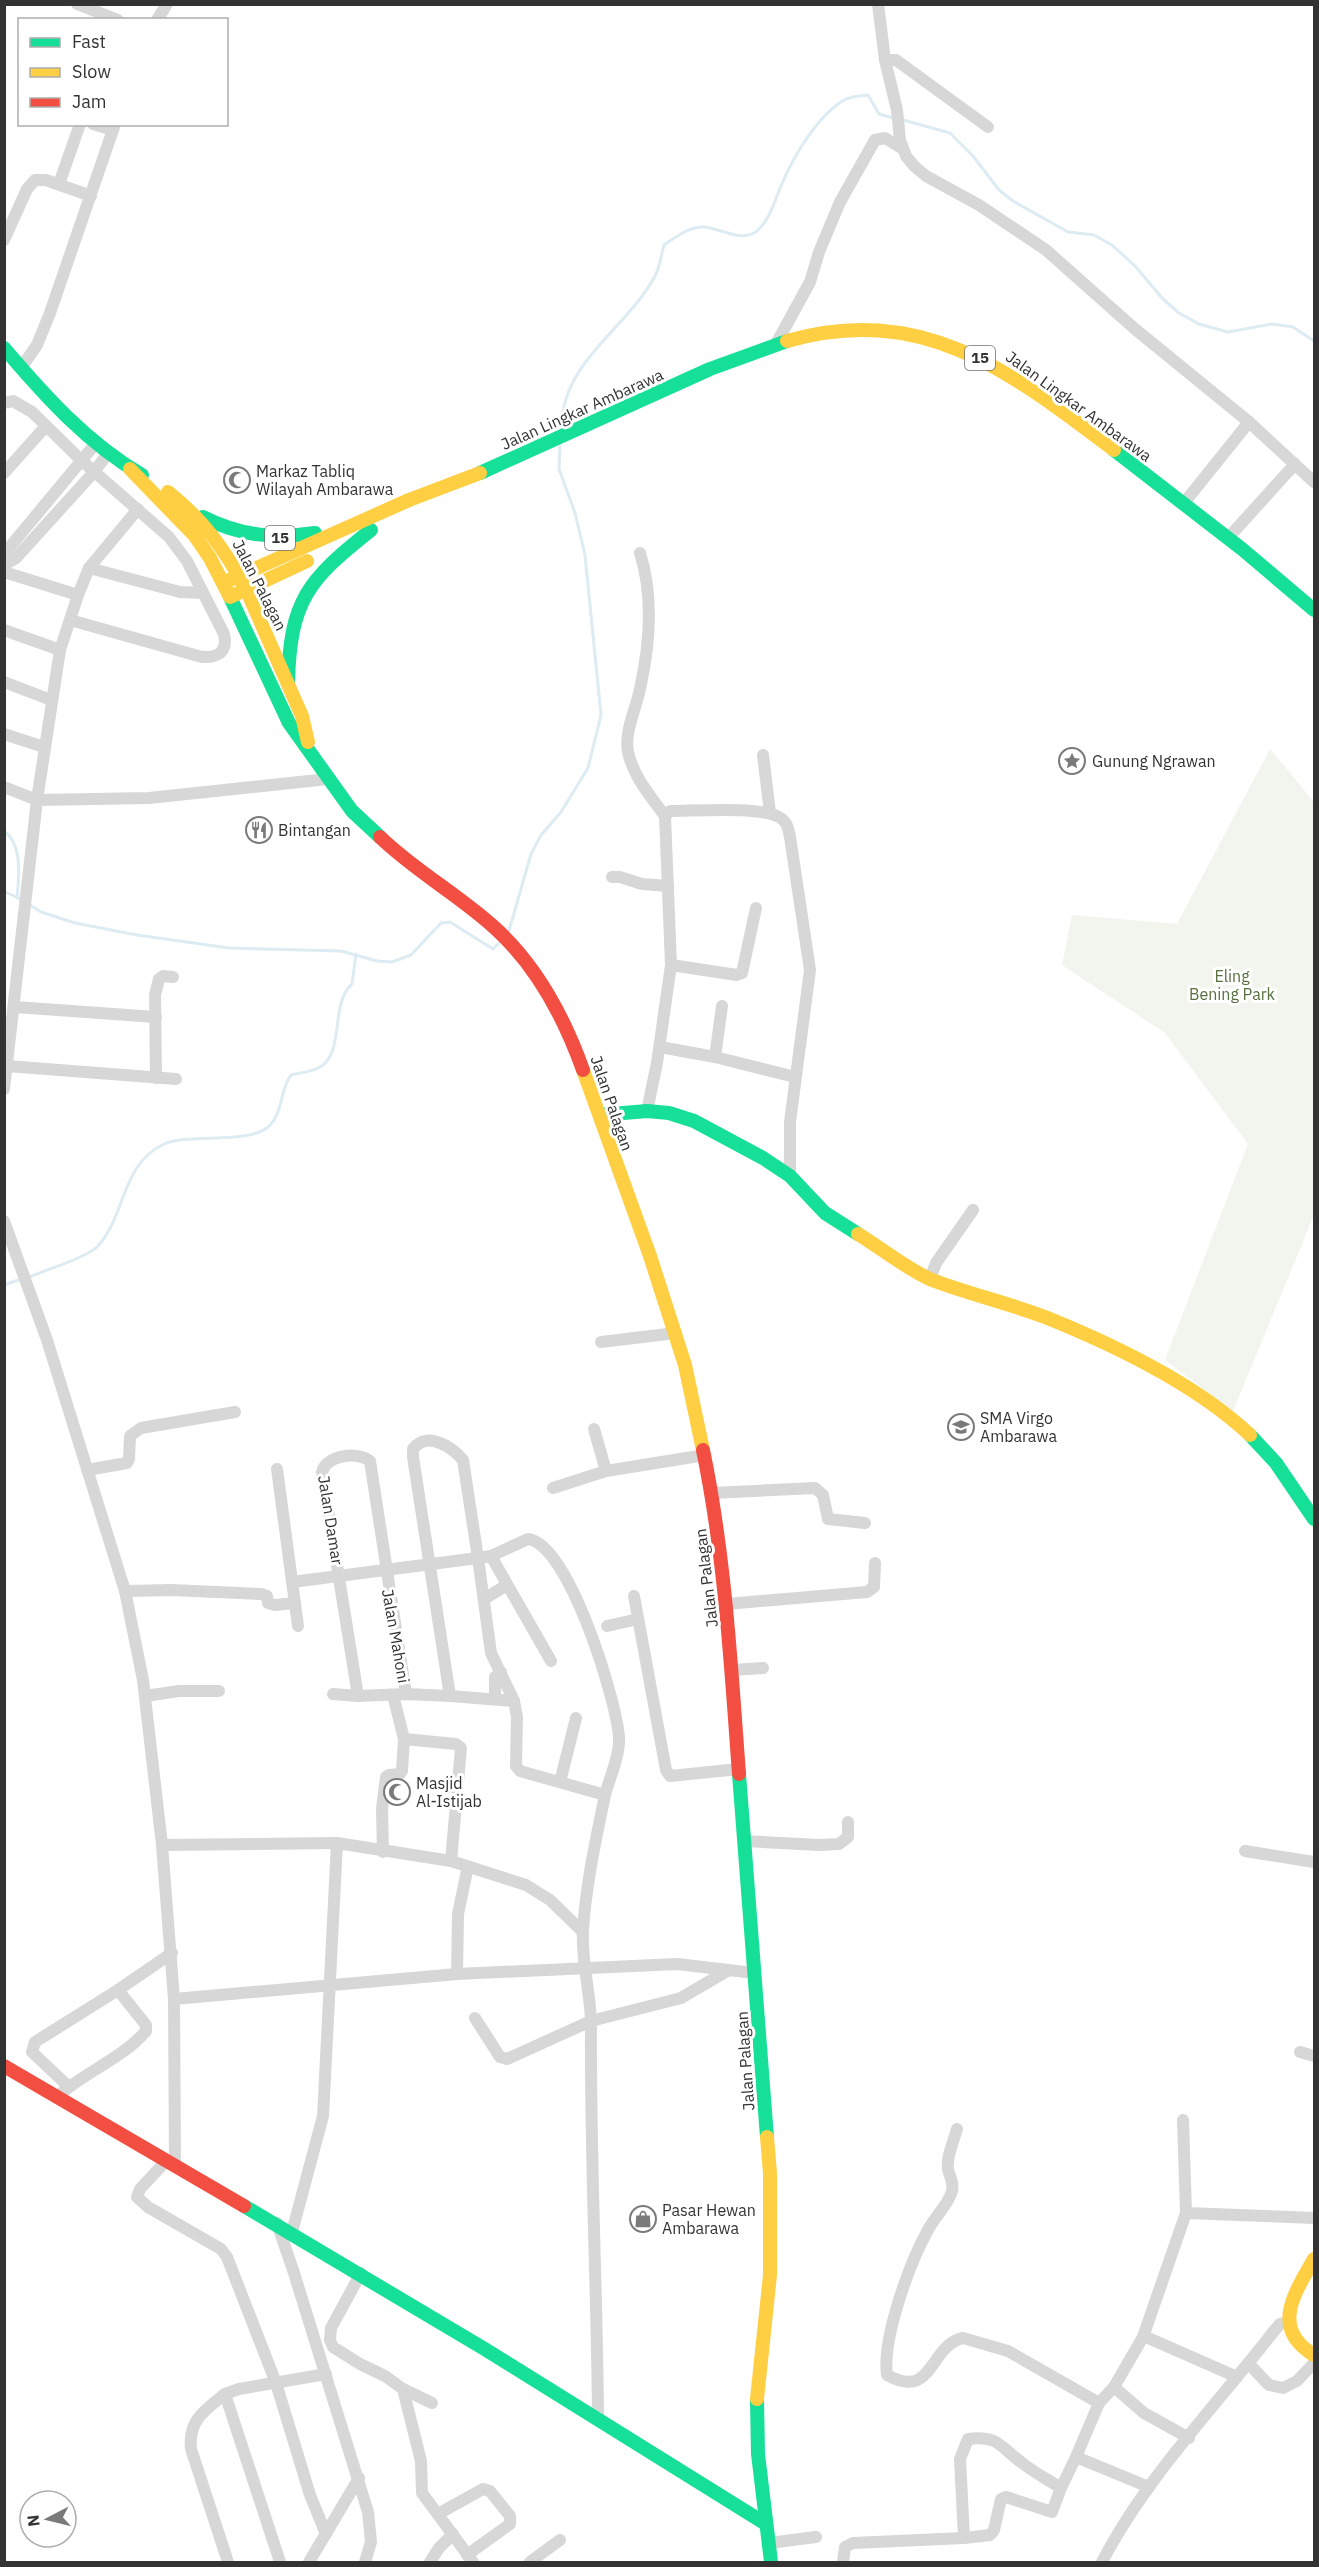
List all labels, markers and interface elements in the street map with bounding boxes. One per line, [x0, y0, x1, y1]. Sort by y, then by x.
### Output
legend [18, 18, 228, 126]
text: Fast [72, 30, 106, 53]
text: Slow [72, 60, 111, 83]
text: Jam [72, 90, 107, 113]
road number: 15 [965, 346, 995, 370]
street label: Jalan Lingkar Ambarawa [1002, 346, 1156, 466]
street label: Jalan Lingkar Ambarawa [498, 364, 667, 454]
place label: Markaz Tabliq Wilayah Ambarawa [256, 461, 394, 499]
mosque icon: Markaz Tabliq Wilayah Ambarawa [222, 465, 252, 495]
road number: 15 [265, 526, 295, 550]
street label: Jalan Palagan [229, 536, 291, 634]
place icon: Gunung Ngrawan [1057, 746, 1087, 776]
place label: Gunung Ngrawan [1092, 751, 1216, 771]
restaurant icon: Bintangan [244, 815, 274, 845]
place label: Bintangan [278, 820, 351, 840]
park label: Eling Bening Park [1189, 966, 1276, 1004]
street label: Jalan Palagan [586, 1053, 638, 1153]
place label: SMA Virgo Ambarawa [980, 1408, 1057, 1446]
school or university icon: SMA Virgo Ambarawa [946, 1412, 976, 1442]
street label: Jalan Damar [314, 1474, 348, 1566]
street label: Jalan Palagan [690, 1527, 722, 1629]
street label: Jalan Mahoni [378, 1587, 414, 1685]
place label: Masjid Al-Istijab [416, 1773, 482, 1811]
mosque icon: Masjid Al-Istijab [382, 1777, 412, 1807]
street label: Jalan Palagan [732, 2011, 758, 2111]
place label: Pasar Hewan Ambarawa [662, 2200, 756, 2238]
shop icon: Pasar Hewan Ambarawa [628, 2204, 658, 2234]
north arrow [18, 2489, 78, 2549]
text: N [22, 2514, 44, 2528]

